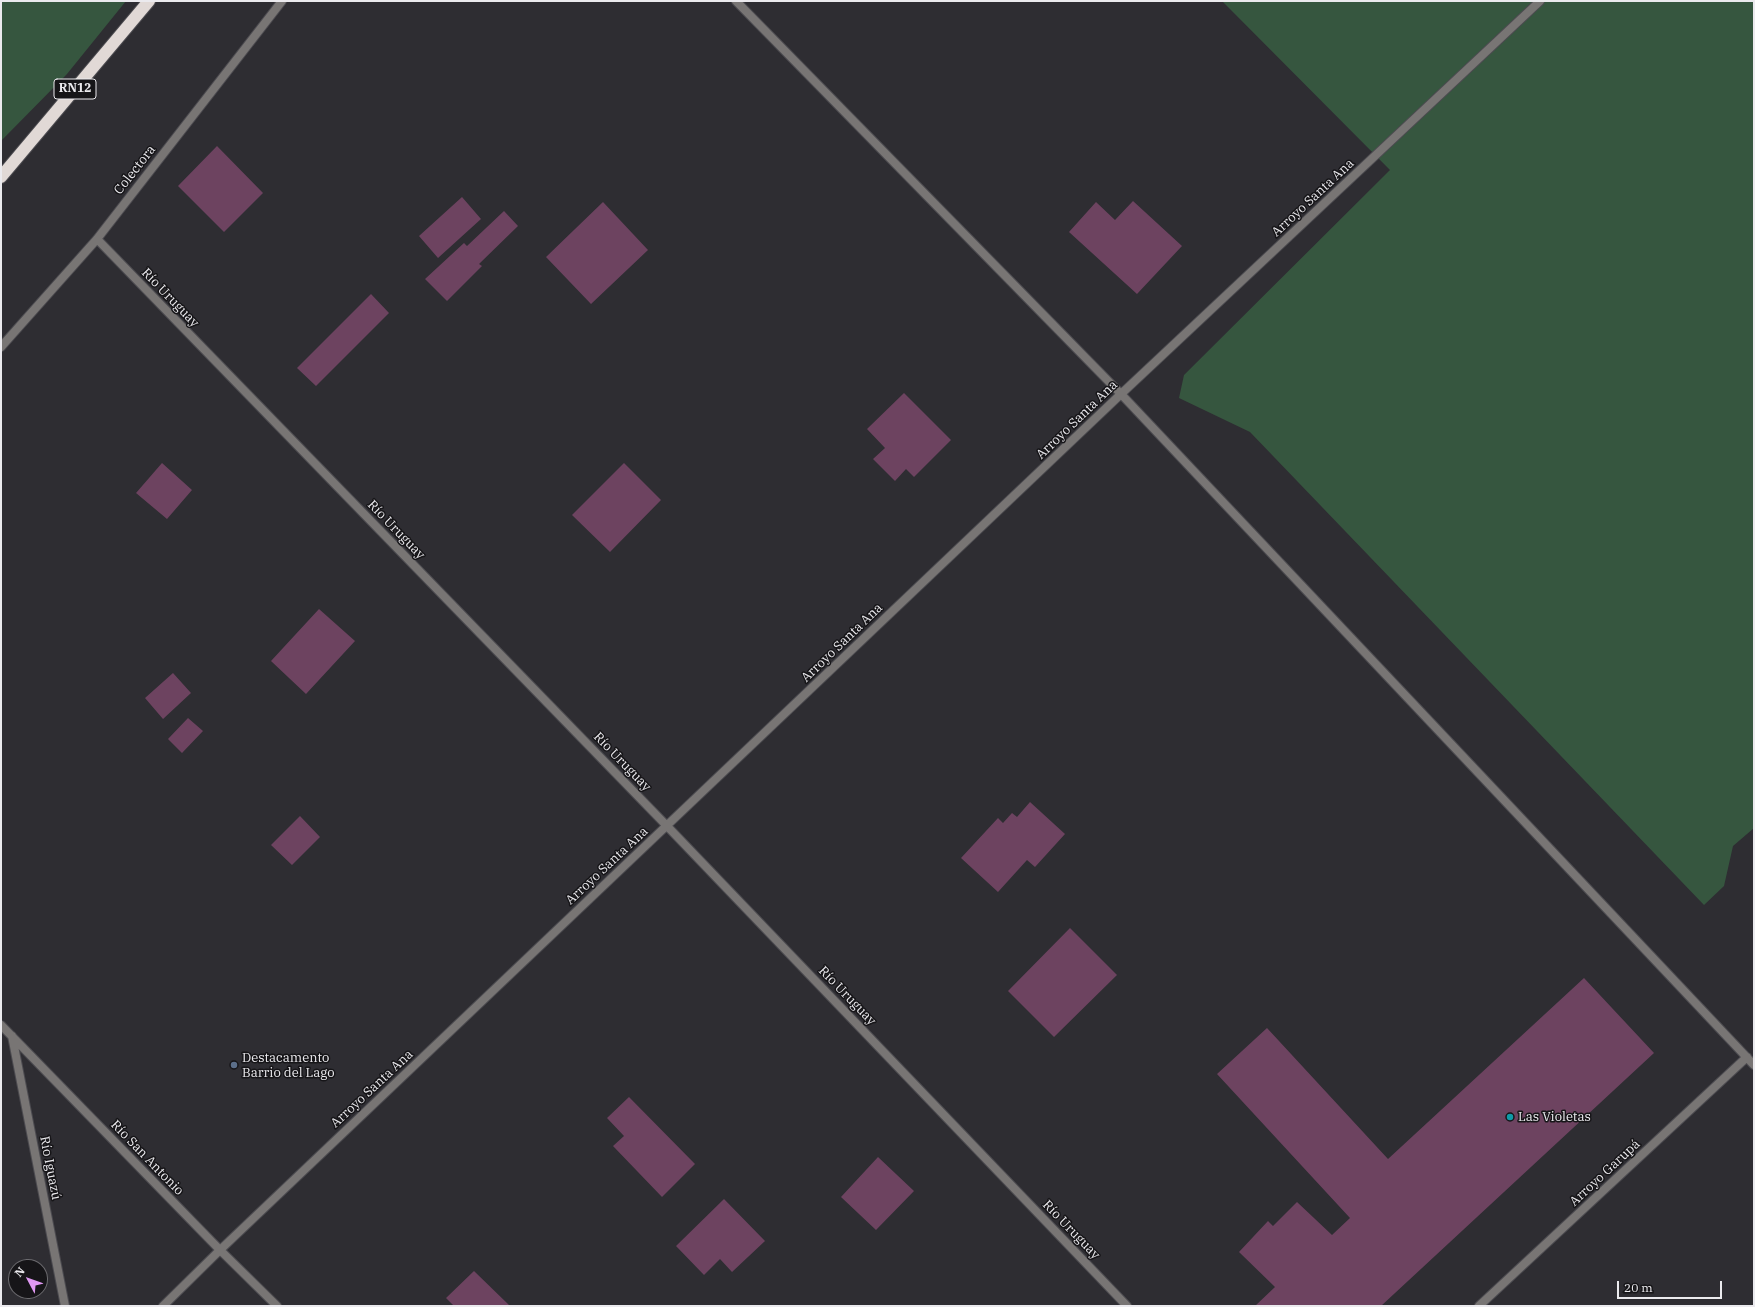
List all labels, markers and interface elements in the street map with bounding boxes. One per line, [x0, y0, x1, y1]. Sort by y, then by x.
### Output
road number: RN12 [54, 79, 96, 99]
street label: Colectora [111, 142, 159, 198]
street label: Arroyo Santa Ana [1269, 156, 1357, 240]
street label: Río Uruguay [138, 265, 202, 331]
street label: Arroyo Santa Ana [1033, 377, 1121, 463]
street label: Río Uruguay [364, 497, 428, 563]
street label: Arroyo Santa Ana [798, 600, 886, 686]
street label: Río Uruguay [590, 729, 654, 795]
street label: Arroyo Santa Ana [563, 824, 651, 908]
street label: Río Uruguay [815, 963, 879, 1029]
street label: Arroyo Santa Ana [328, 1047, 416, 1131]
place label: Destacamento Barrio del Lago [242, 1050, 335, 1081]
marker: Destacamento Barrio del Lago [229, 1060, 239, 1070]
place label: Las Violetas [1518, 1109, 1591, 1125]
marker: Las Violetas [1505, 1112, 1515, 1122]
street label: Río San Antonio [107, 1117, 187, 1199]
street label: Río Iguazú [36, 1135, 64, 1201]
street label: Arroyo Garupá [1567, 1136, 1643, 1210]
street label: Río Uruguay [1039, 1197, 1103, 1263]
north arrow [8, 1259, 48, 1299]
text: N [12, 1264, 28, 1280]
scale bar [1619, 1273, 1724, 1299]
text: 20 m [1624, 1280, 1653, 1295]

